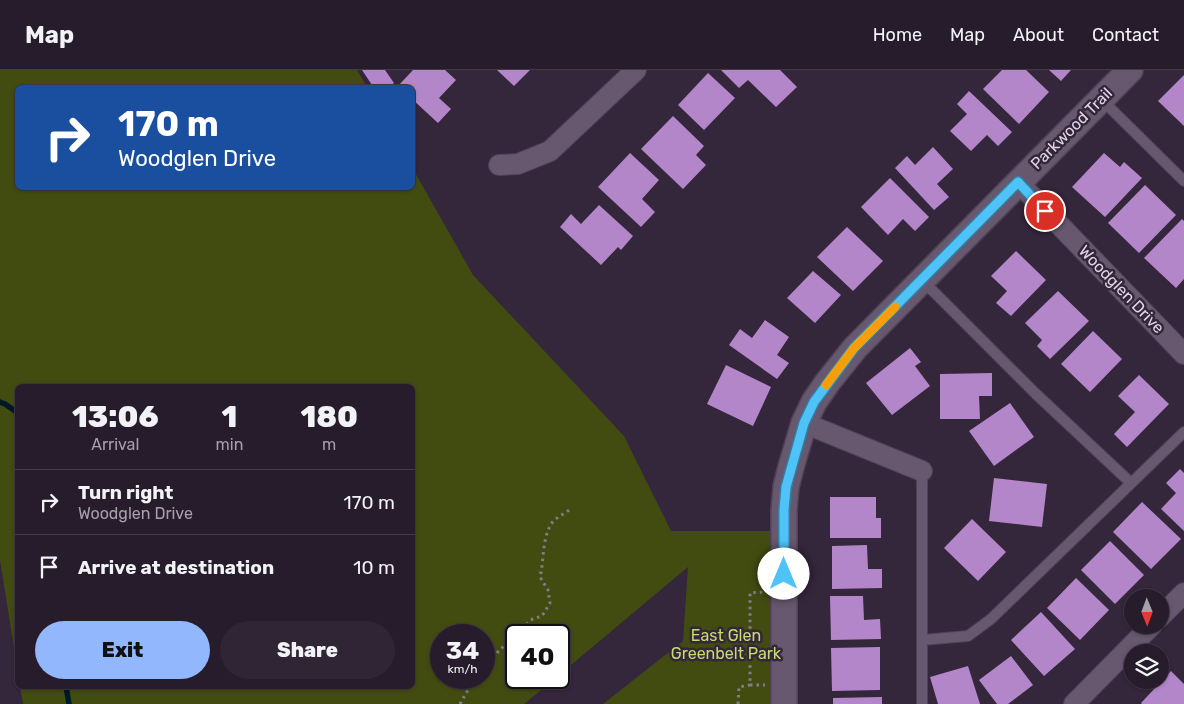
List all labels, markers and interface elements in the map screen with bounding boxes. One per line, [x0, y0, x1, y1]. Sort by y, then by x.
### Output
text: Map [25, 21, 74, 49]
text: Home [873, 24, 922, 46]
text: Map [950, 24, 985, 46]
text: About [1013, 24, 1064, 46]
text: Contact [1092, 24, 1159, 46]
street label: Parkwood Trail [1027, 84, 1116, 173]
text: 170 m [118, 103, 219, 145]
icon: right [35, 105, 100, 170]
text: Woodglen Drive [118, 145, 276, 172]
pin [1024, 190, 1066, 232]
icon: arrive [1031, 197, 1059, 225]
street label: Woodglen Drive [1075, 241, 1168, 337]
text: 13:06 [72, 399, 159, 435]
text: 1 [222, 399, 237, 435]
text: 180 [300, 399, 358, 435]
text: Arrival [91, 435, 139, 454]
text: min [216, 435, 243, 454]
text: m [322, 435, 336, 454]
text: Turn right [78, 481, 173, 504]
icon: right [35, 488, 63, 516]
text: 170 m [344, 491, 395, 514]
text: Woodglen Drive [78, 504, 193, 523]
position arrow [757, 547, 809, 599]
icon: arrive [35, 553, 63, 581]
text: Arrive at destination [78, 556, 274, 579]
text: 10 m [353, 556, 395, 579]
north arrow [1124, 589, 1169, 634]
map controls [1124, 589, 1169, 689]
button: Exit [35, 621, 210, 679]
button: Share [220, 621, 395, 679]
speed limit sign: 40 [505, 624, 570, 689]
park label: East Glen Greenbelt Park [671, 626, 782, 663]
text: 34 [446, 636, 479, 665]
button: layers [1124, 644, 1169, 689]
text: km/h [448, 662, 477, 676]

